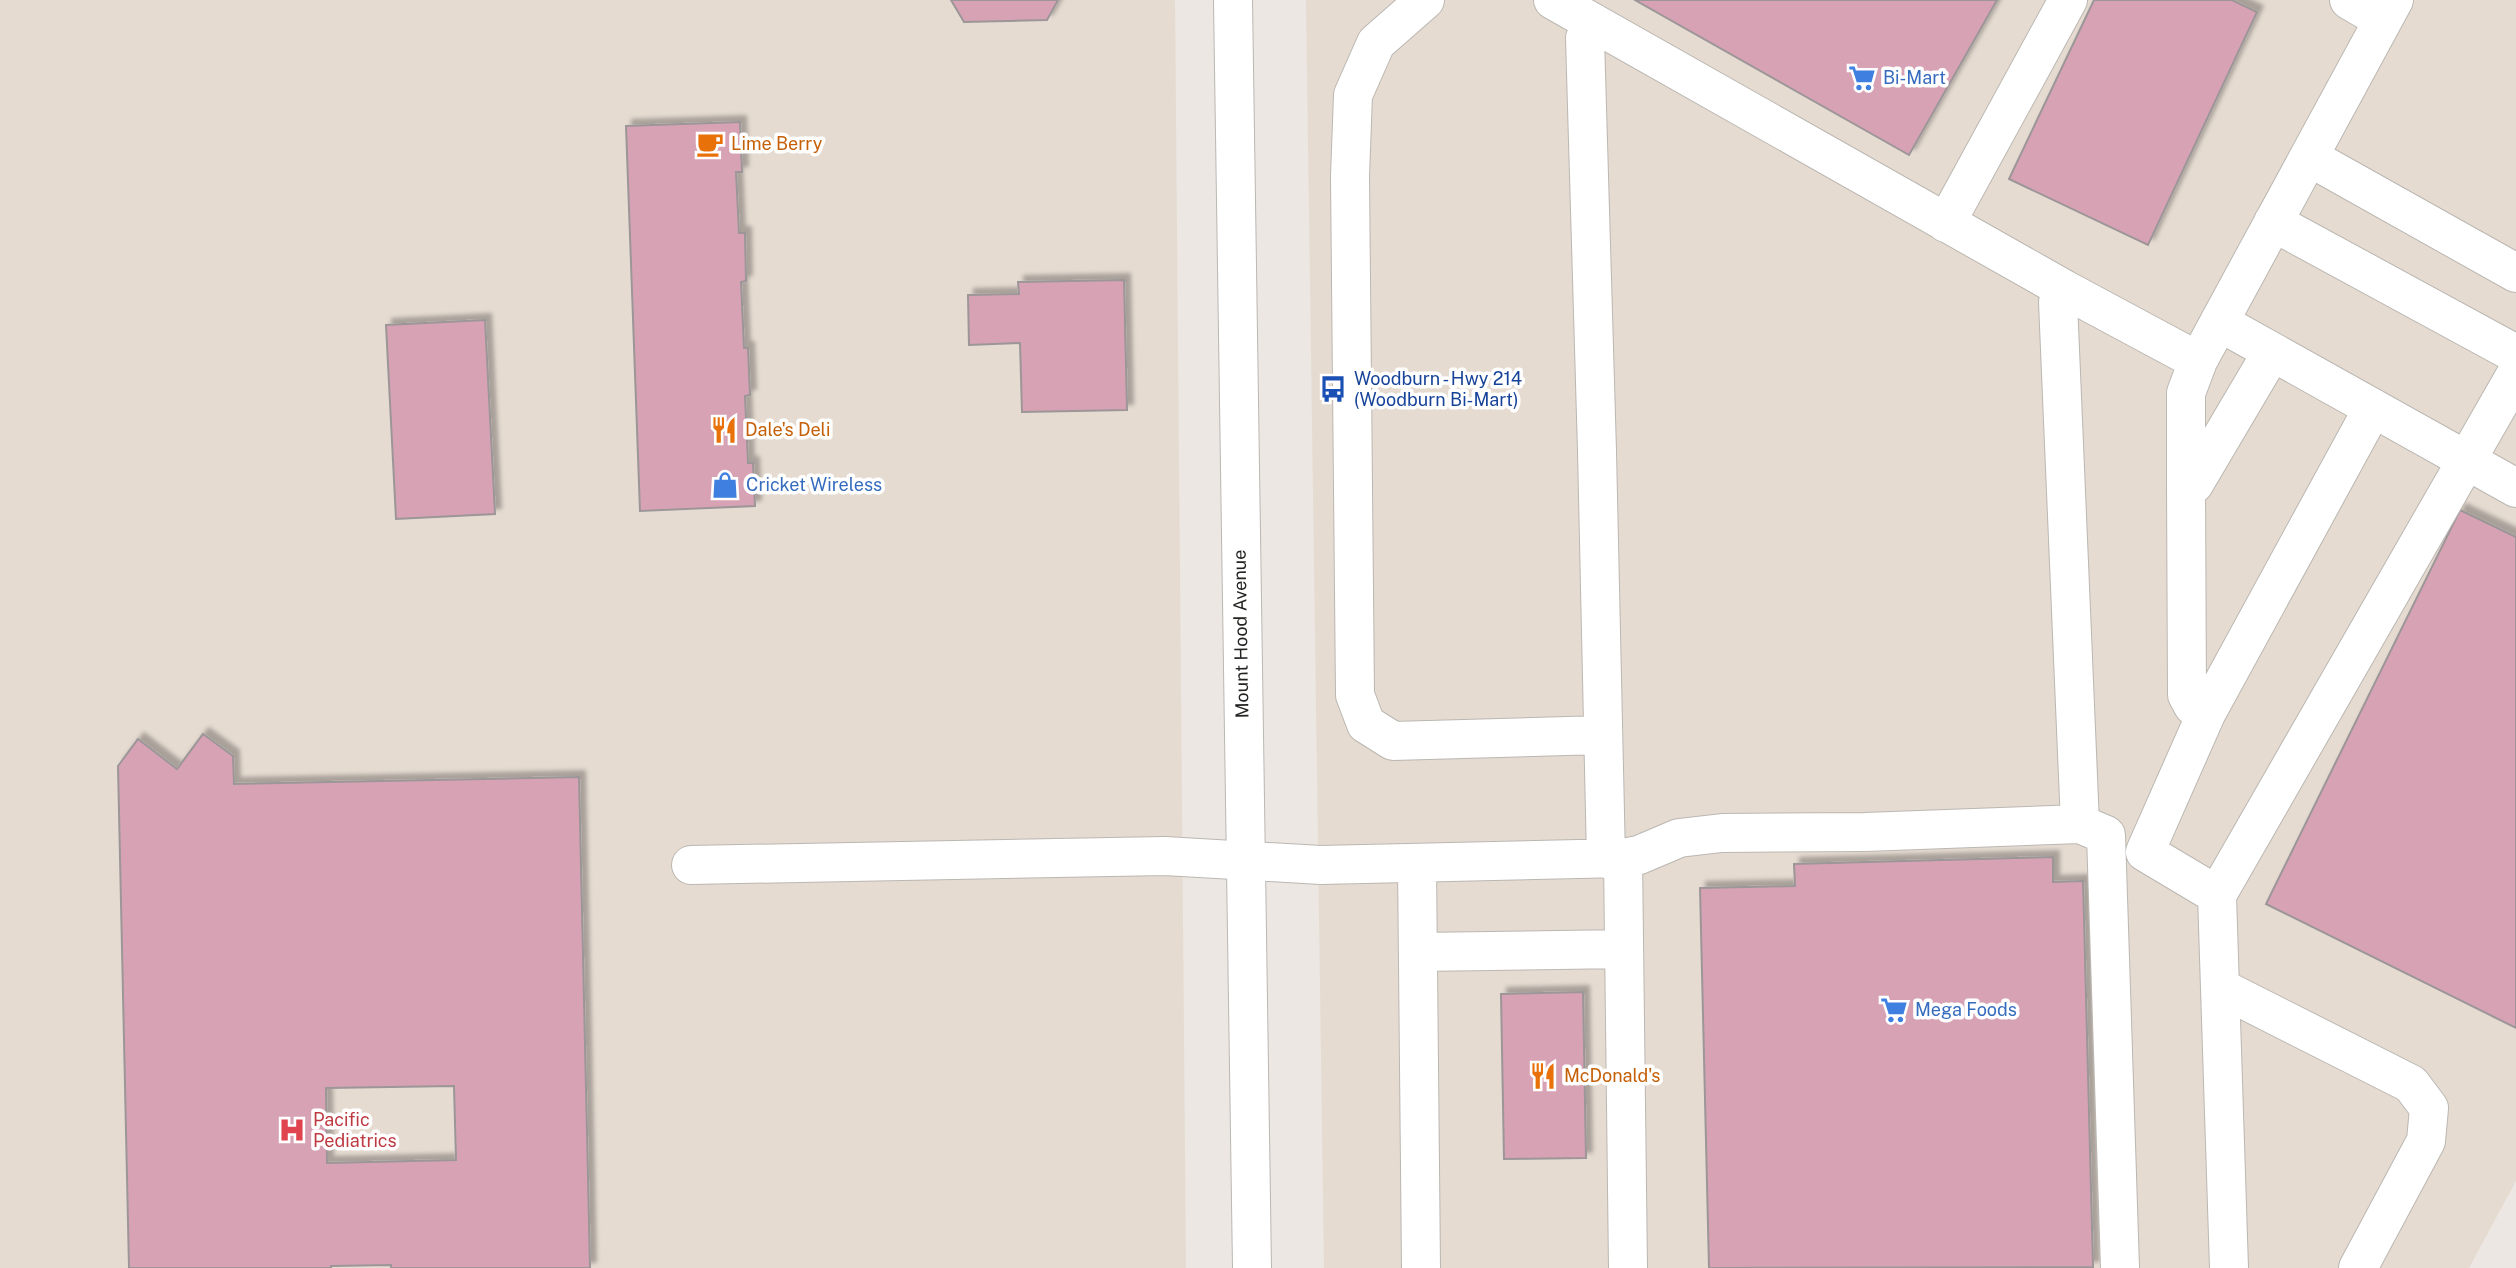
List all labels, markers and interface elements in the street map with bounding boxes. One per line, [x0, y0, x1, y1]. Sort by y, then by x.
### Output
supermarket icon: Bi-Mart [1847, 63, 1877, 93]
place label: Bi-Mart [1883, 67, 1946, 88]
cafe icon: Lime Berry [695, 129, 725, 159]
place label: Lime Berry [731, 133, 823, 154]
place label: Woodburn - Hwy 214 (Woodburn Bi-Mart) [1354, 368, 1522, 410]
bus stop icon: Woodburn - Hwy 214 (Woodburn Bi-Mart) [1318, 374, 1348, 404]
restaurant icon: Dale's Deli [709, 415, 739, 445]
place label: Dale's Deli [745, 419, 830, 440]
shop icon: Cricket Wireless [710, 470, 740, 500]
place label: Cricket Wireless [746, 474, 882, 495]
street label: Mount Hood Avenue [1229, 549, 1252, 719]
supermarket icon: Mega Foods [1879, 995, 1909, 1025]
place label: Mega Foods [1915, 999, 2017, 1020]
restaurant icon: McDonald's [1528, 1061, 1558, 1091]
place label: McDonald's [1564, 1065, 1660, 1086]
place label: Pacific Pediatrics [313, 1109, 397, 1151]
hospital icon: Pacific Pediatrics [277, 1115, 307, 1145]

